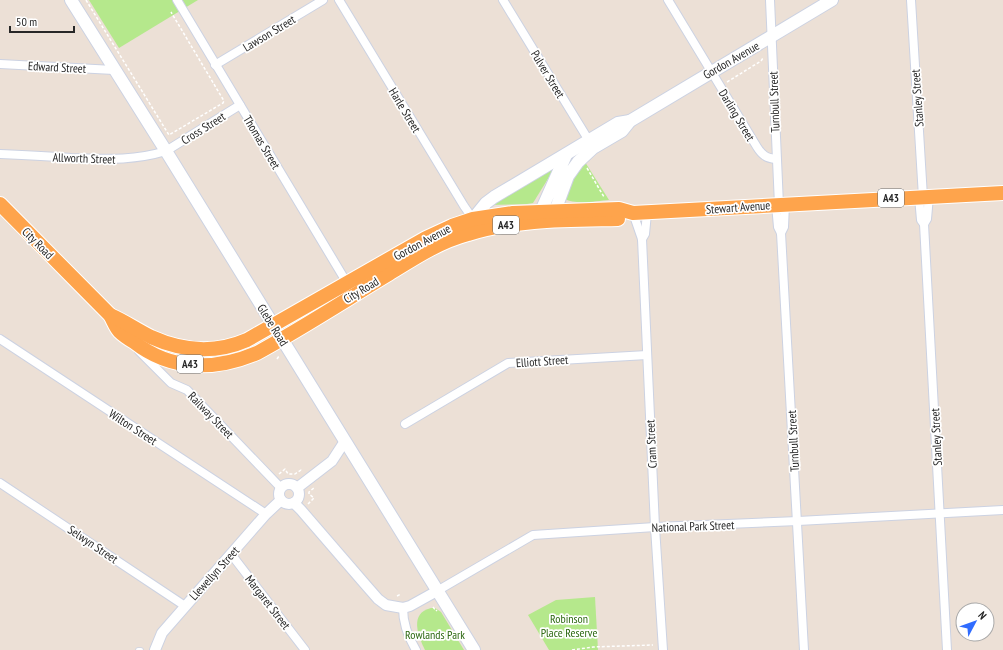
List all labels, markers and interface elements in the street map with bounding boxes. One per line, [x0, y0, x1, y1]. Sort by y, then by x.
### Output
scale bar [10, 8, 74, 34]
street label: Lawson Street [240, 11, 299, 55]
text: 50 m [16, 14, 37, 29]
street label: Gordon Avenue [700, 38, 762, 82]
street label: Pulver Street [528, 47, 569, 101]
street label: Edward Street [28, 58, 87, 76]
street label: Stanley Street [907, 68, 926, 127]
street label: Turnbull Street [765, 70, 783, 133]
street label: Harle Street [386, 85, 425, 136]
street label: Darling Street [716, 86, 759, 144]
street label: Cross Street [178, 108, 228, 147]
street label: Thomas Street [240, 112, 284, 172]
street label: Allworth Street [52, 149, 116, 167]
road number: A43 [878, 189, 904, 207]
street label: Stewart Avenue [705, 197, 771, 217]
road number: A43 [493, 216, 519, 234]
street label: Gordon Avenue [391, 221, 453, 263]
street label: City Road [19, 224, 57, 262]
street label: City Road [341, 274, 381, 306]
street label: Glebe Road [254, 301, 292, 349]
street label: Elliott Street [515, 352, 569, 370]
road number: A43 [177, 355, 203, 373]
street label: Railway Street [185, 388, 238, 442]
street label: Wilton Street [106, 406, 161, 449]
street label: Stanley Street [927, 407, 945, 466]
street label: Turnbull Street [784, 409, 802, 472]
street label: Cram Street [642, 419, 660, 469]
street label: National Park Street [651, 517, 735, 535]
street label: Selwyn Street [65, 522, 121, 567]
street label: Llewellyn Street [186, 542, 243, 603]
street label: Margaret Street [242, 572, 294, 633]
north arrow [955, 602, 995, 642]
text: N [975, 609, 990, 622]
park label: Robinson Place Reserve [541, 611, 597, 640]
park label: Rowlands Park [405, 627, 465, 642]

